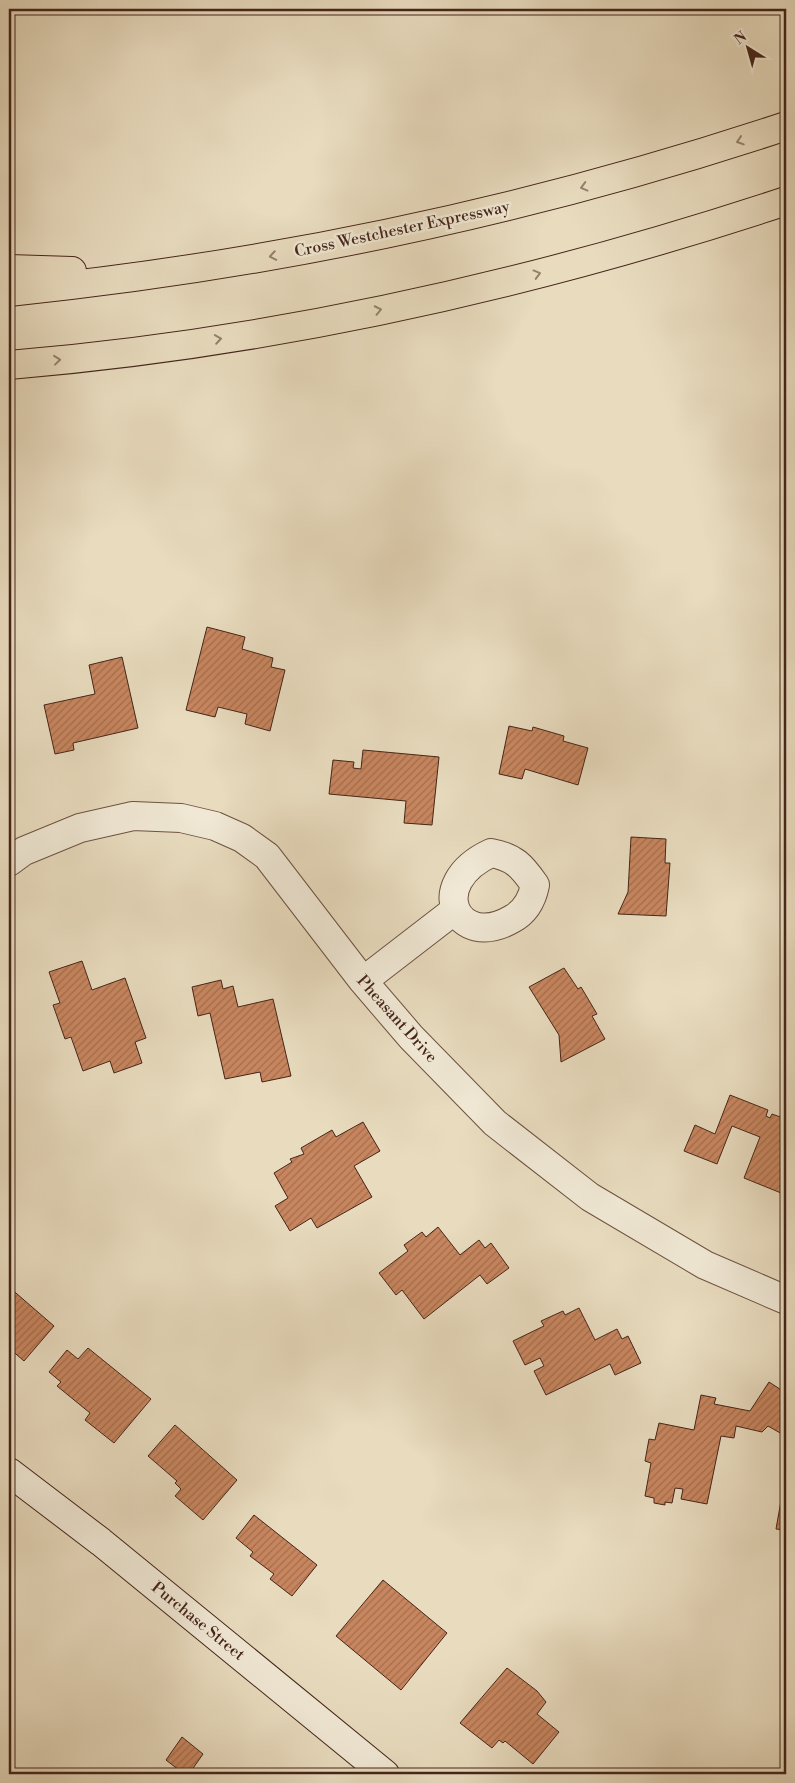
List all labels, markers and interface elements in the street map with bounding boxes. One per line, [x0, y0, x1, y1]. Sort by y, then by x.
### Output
north arrow [722, 22, 772, 72]
text: N [731, 28, 751, 49]
one-way arrow [736, 135, 745, 145]
one-way arrow [580, 181, 589, 192]
street label: Cross Westchester Expressway [293, 196, 511, 262]
one-way arrow [269, 250, 278, 260]
one-way arrow [532, 269, 541, 280]
one-way arrow [374, 305, 383, 315]
one-way arrow [214, 334, 223, 344]
one-way arrow [54, 355, 62, 366]
street label: Pheasant Drive [352, 971, 442, 1067]
street label: Purchase Street [147, 1577, 249, 1665]

